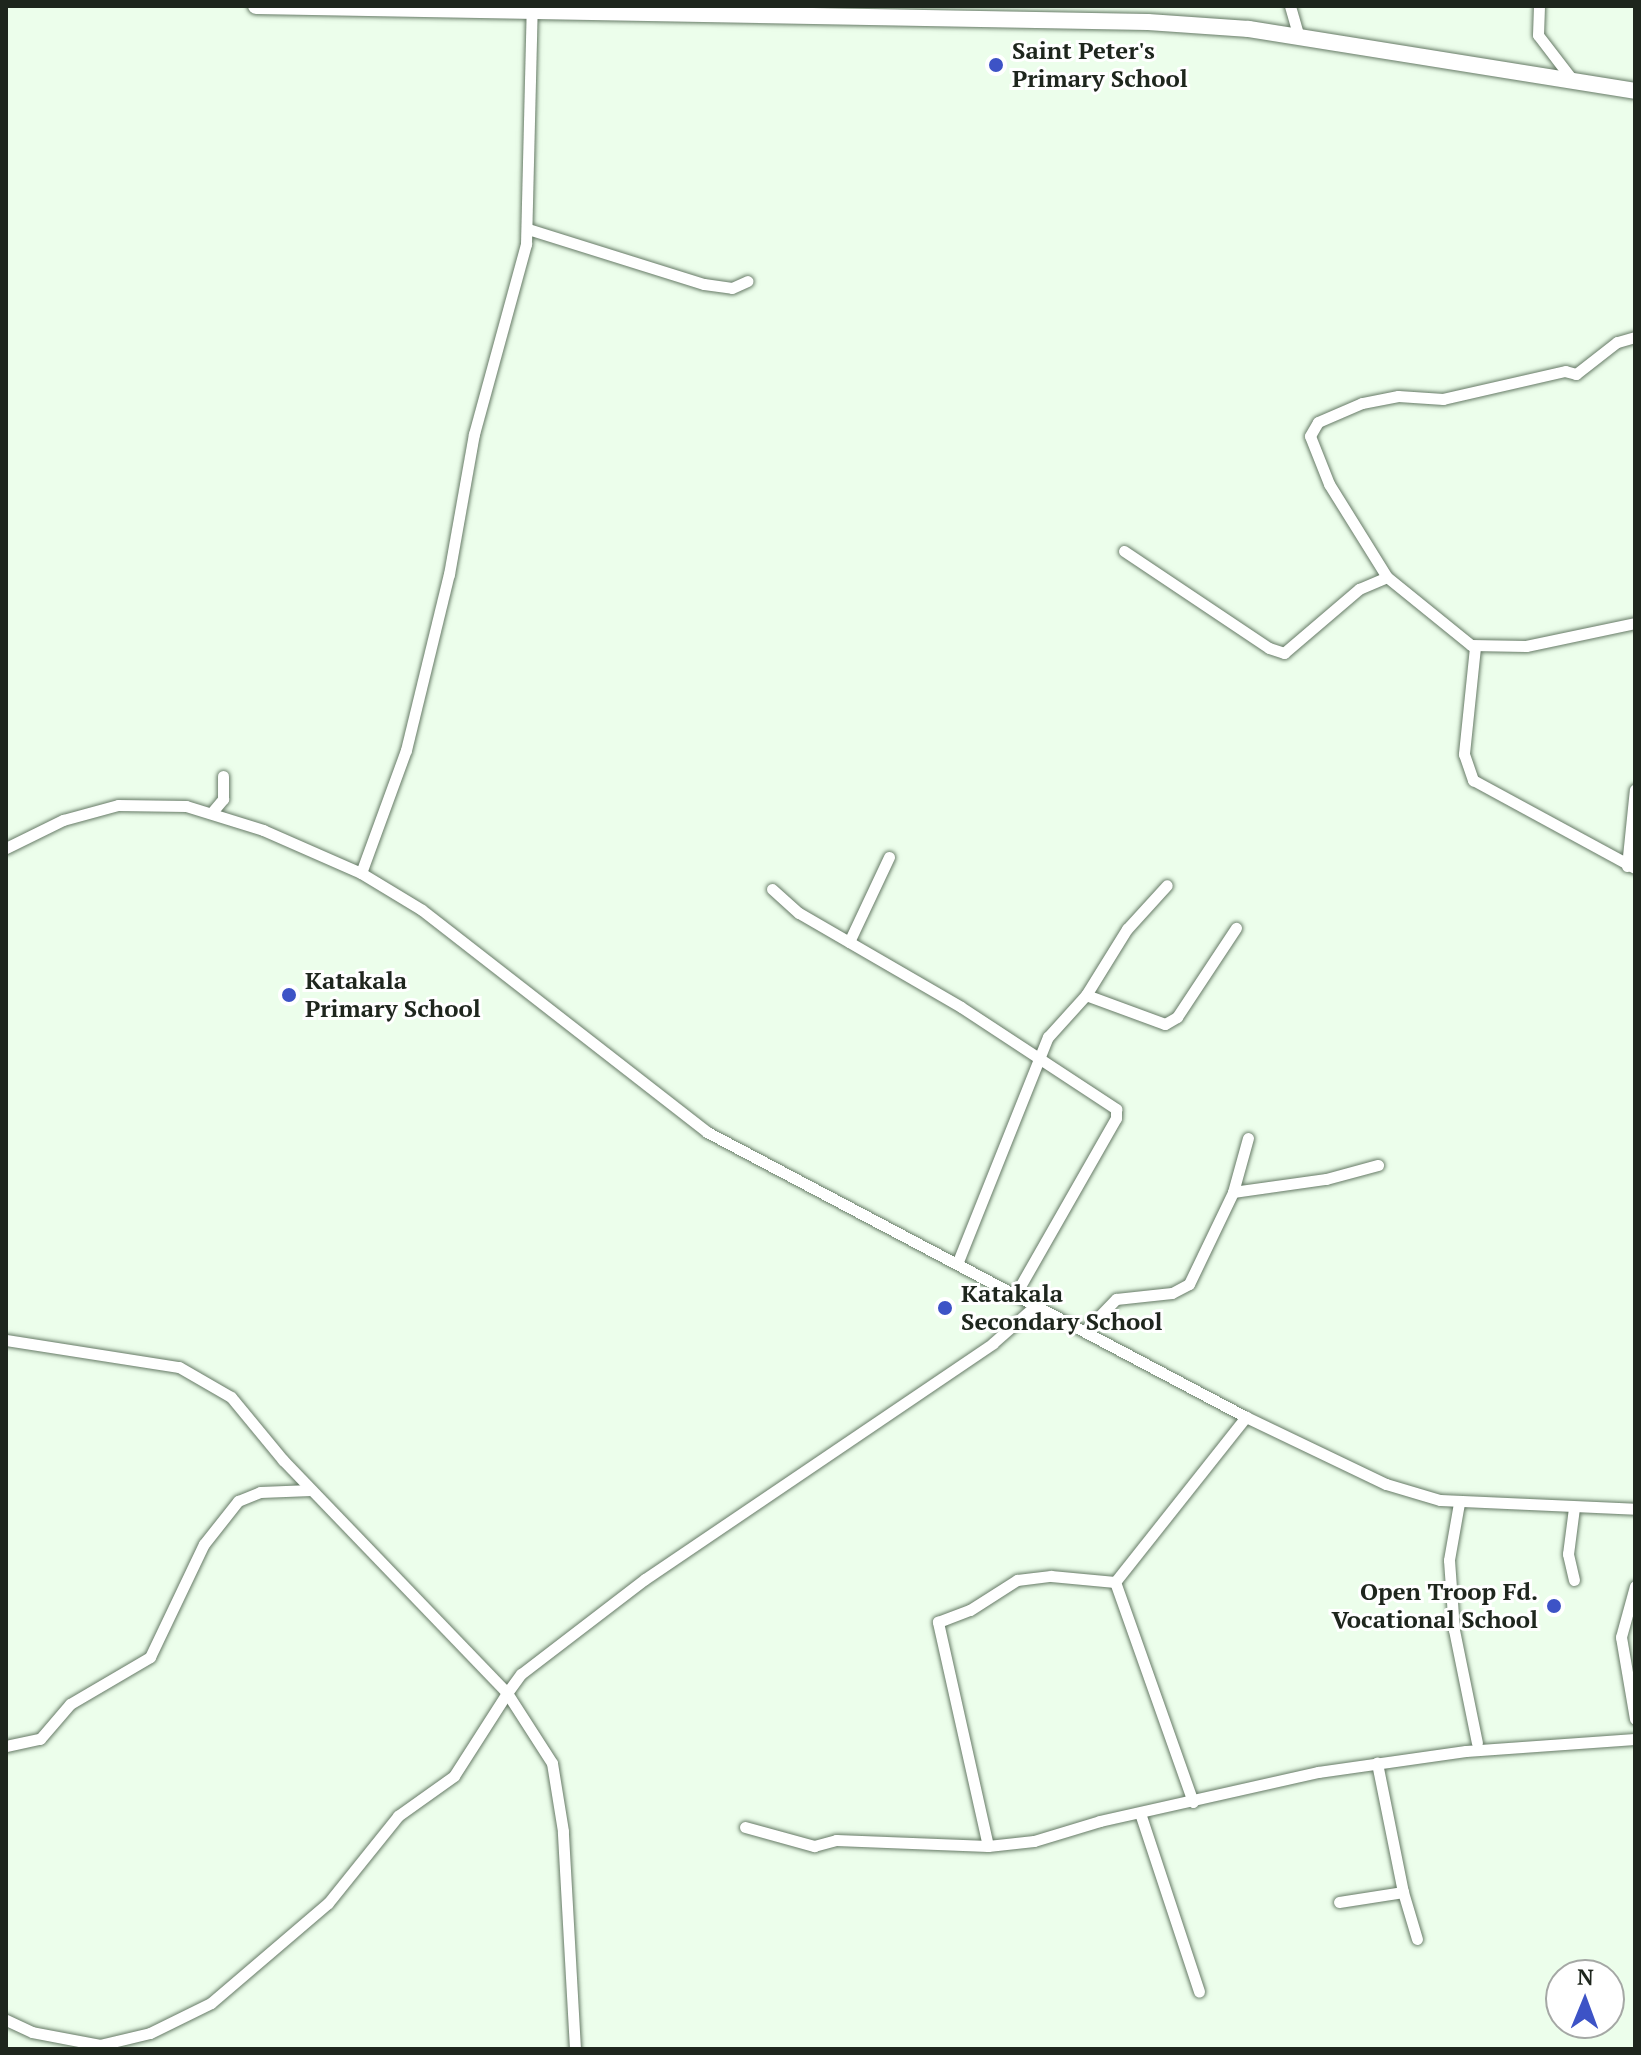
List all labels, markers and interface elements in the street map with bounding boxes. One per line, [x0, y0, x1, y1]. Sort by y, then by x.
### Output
place label: Saint Peter's Primary School [1012, 37, 1188, 93]
marker: Saint Peter's Primary School [987, 56, 1005, 74]
place label: Katakala Primary School [305, 967, 481, 1023]
marker: Katakala Primary School [280, 986, 298, 1004]
place label: Katakala Secondary School [961, 1280, 1163, 1336]
marker: Katakala Secondary School [936, 1299, 954, 1317]
place label: Open Troop Fd. Vocational School [1332, 1578, 1538, 1634]
marker: Open Troop Fd. Vocational School [1545, 1597, 1563, 1615]
north arrow [1545, 1959, 1625, 2039]
text: N [1577, 1962, 1594, 1991]

